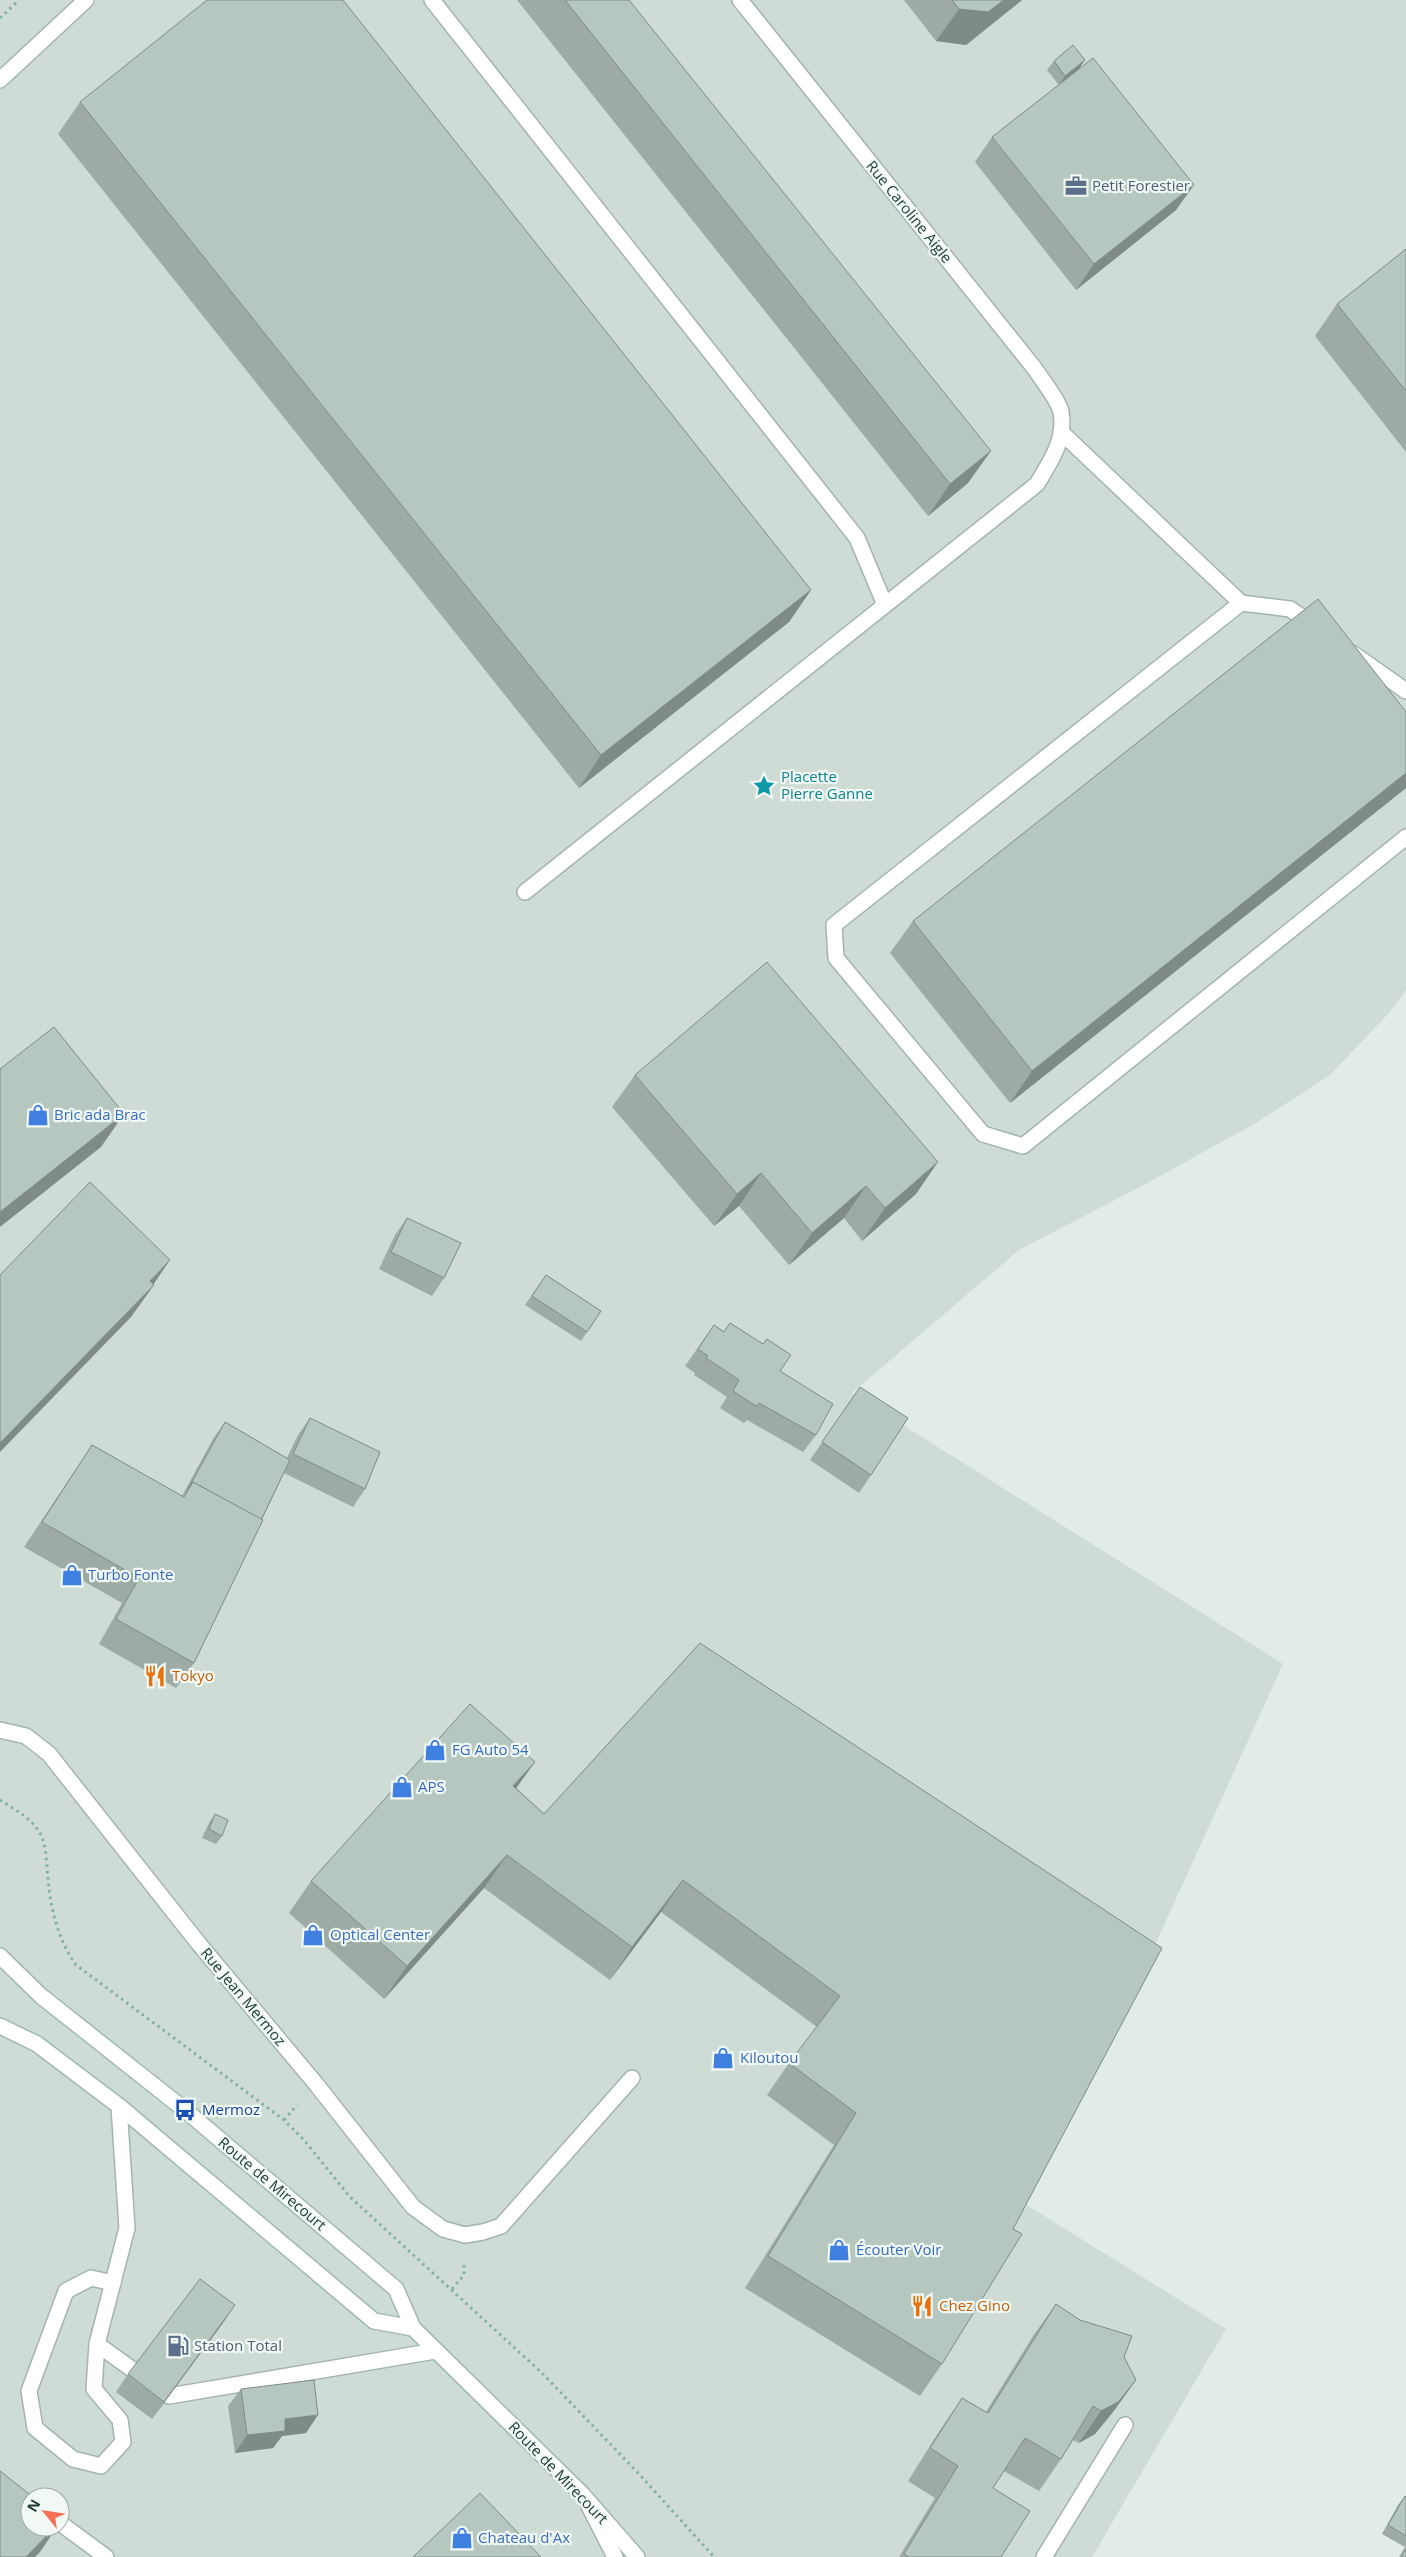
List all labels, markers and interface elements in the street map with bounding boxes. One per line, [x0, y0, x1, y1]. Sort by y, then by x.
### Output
street label: Rue Caroline Aigle [862, 156, 957, 267]
office icon: Petit Forestier [1063, 173, 1089, 199]
place label: Petit Forestier [1092, 175, 1190, 195]
place label: Placette Pierre Ganne [781, 766, 873, 803]
place icon: Placette Pierre Ganne [751, 773, 777, 799]
shop icon: Bric ada Brac [25, 1102, 51, 1128]
place label: Bric ada Brac [54, 1104, 146, 1124]
shop icon: Turbo Fonte [59, 1562, 85, 1588]
place label: Turbo Fonte [88, 1564, 173, 1584]
restaurant icon: Tokyo [142, 1663, 168, 1689]
place label: Tokyo [172, 1665, 214, 1685]
shop icon: FG Auto 54 [422, 1737, 448, 1763]
place label: FG Auto 54 [452, 1739, 529, 1759]
shop icon: APS [389, 1774, 415, 1800]
place label: APS [418, 1776, 445, 1796]
shop icon: Optical Center [300, 1922, 326, 1948]
place label: Optical Center [330, 1924, 430, 1944]
street label: Rue Jean Mermoz [197, 1943, 291, 2050]
shop icon: Kiloutou [710, 2045, 736, 2071]
place label: Kiloutou [740, 2047, 799, 2067]
bus stop icon: Mermoz [172, 2097, 198, 2123]
place label: Mermoz [202, 2099, 260, 2119]
street label: Route de Mirecourt [214, 2132, 331, 2234]
shop icon: Écouter Voir [826, 2237, 852, 2263]
place label: Écouter Voir [856, 2239, 941, 2259]
restaurant icon: Chez Gino [909, 2293, 935, 2319]
place label: Chez Gino [939, 2295, 1010, 2315]
fuel station icon: Station Total [165, 2333, 191, 2359]
place label: Station Total [194, 2335, 282, 2355]
street label: Route de Mirecourt [505, 2417, 613, 2528]
north arrow [20, 2487, 70, 2537]
text: N [22, 2496, 44, 2515]
shop icon: Chateau d'Ax [449, 2525, 475, 2551]
place label: Chateau d'Ax [478, 2527, 570, 2547]

